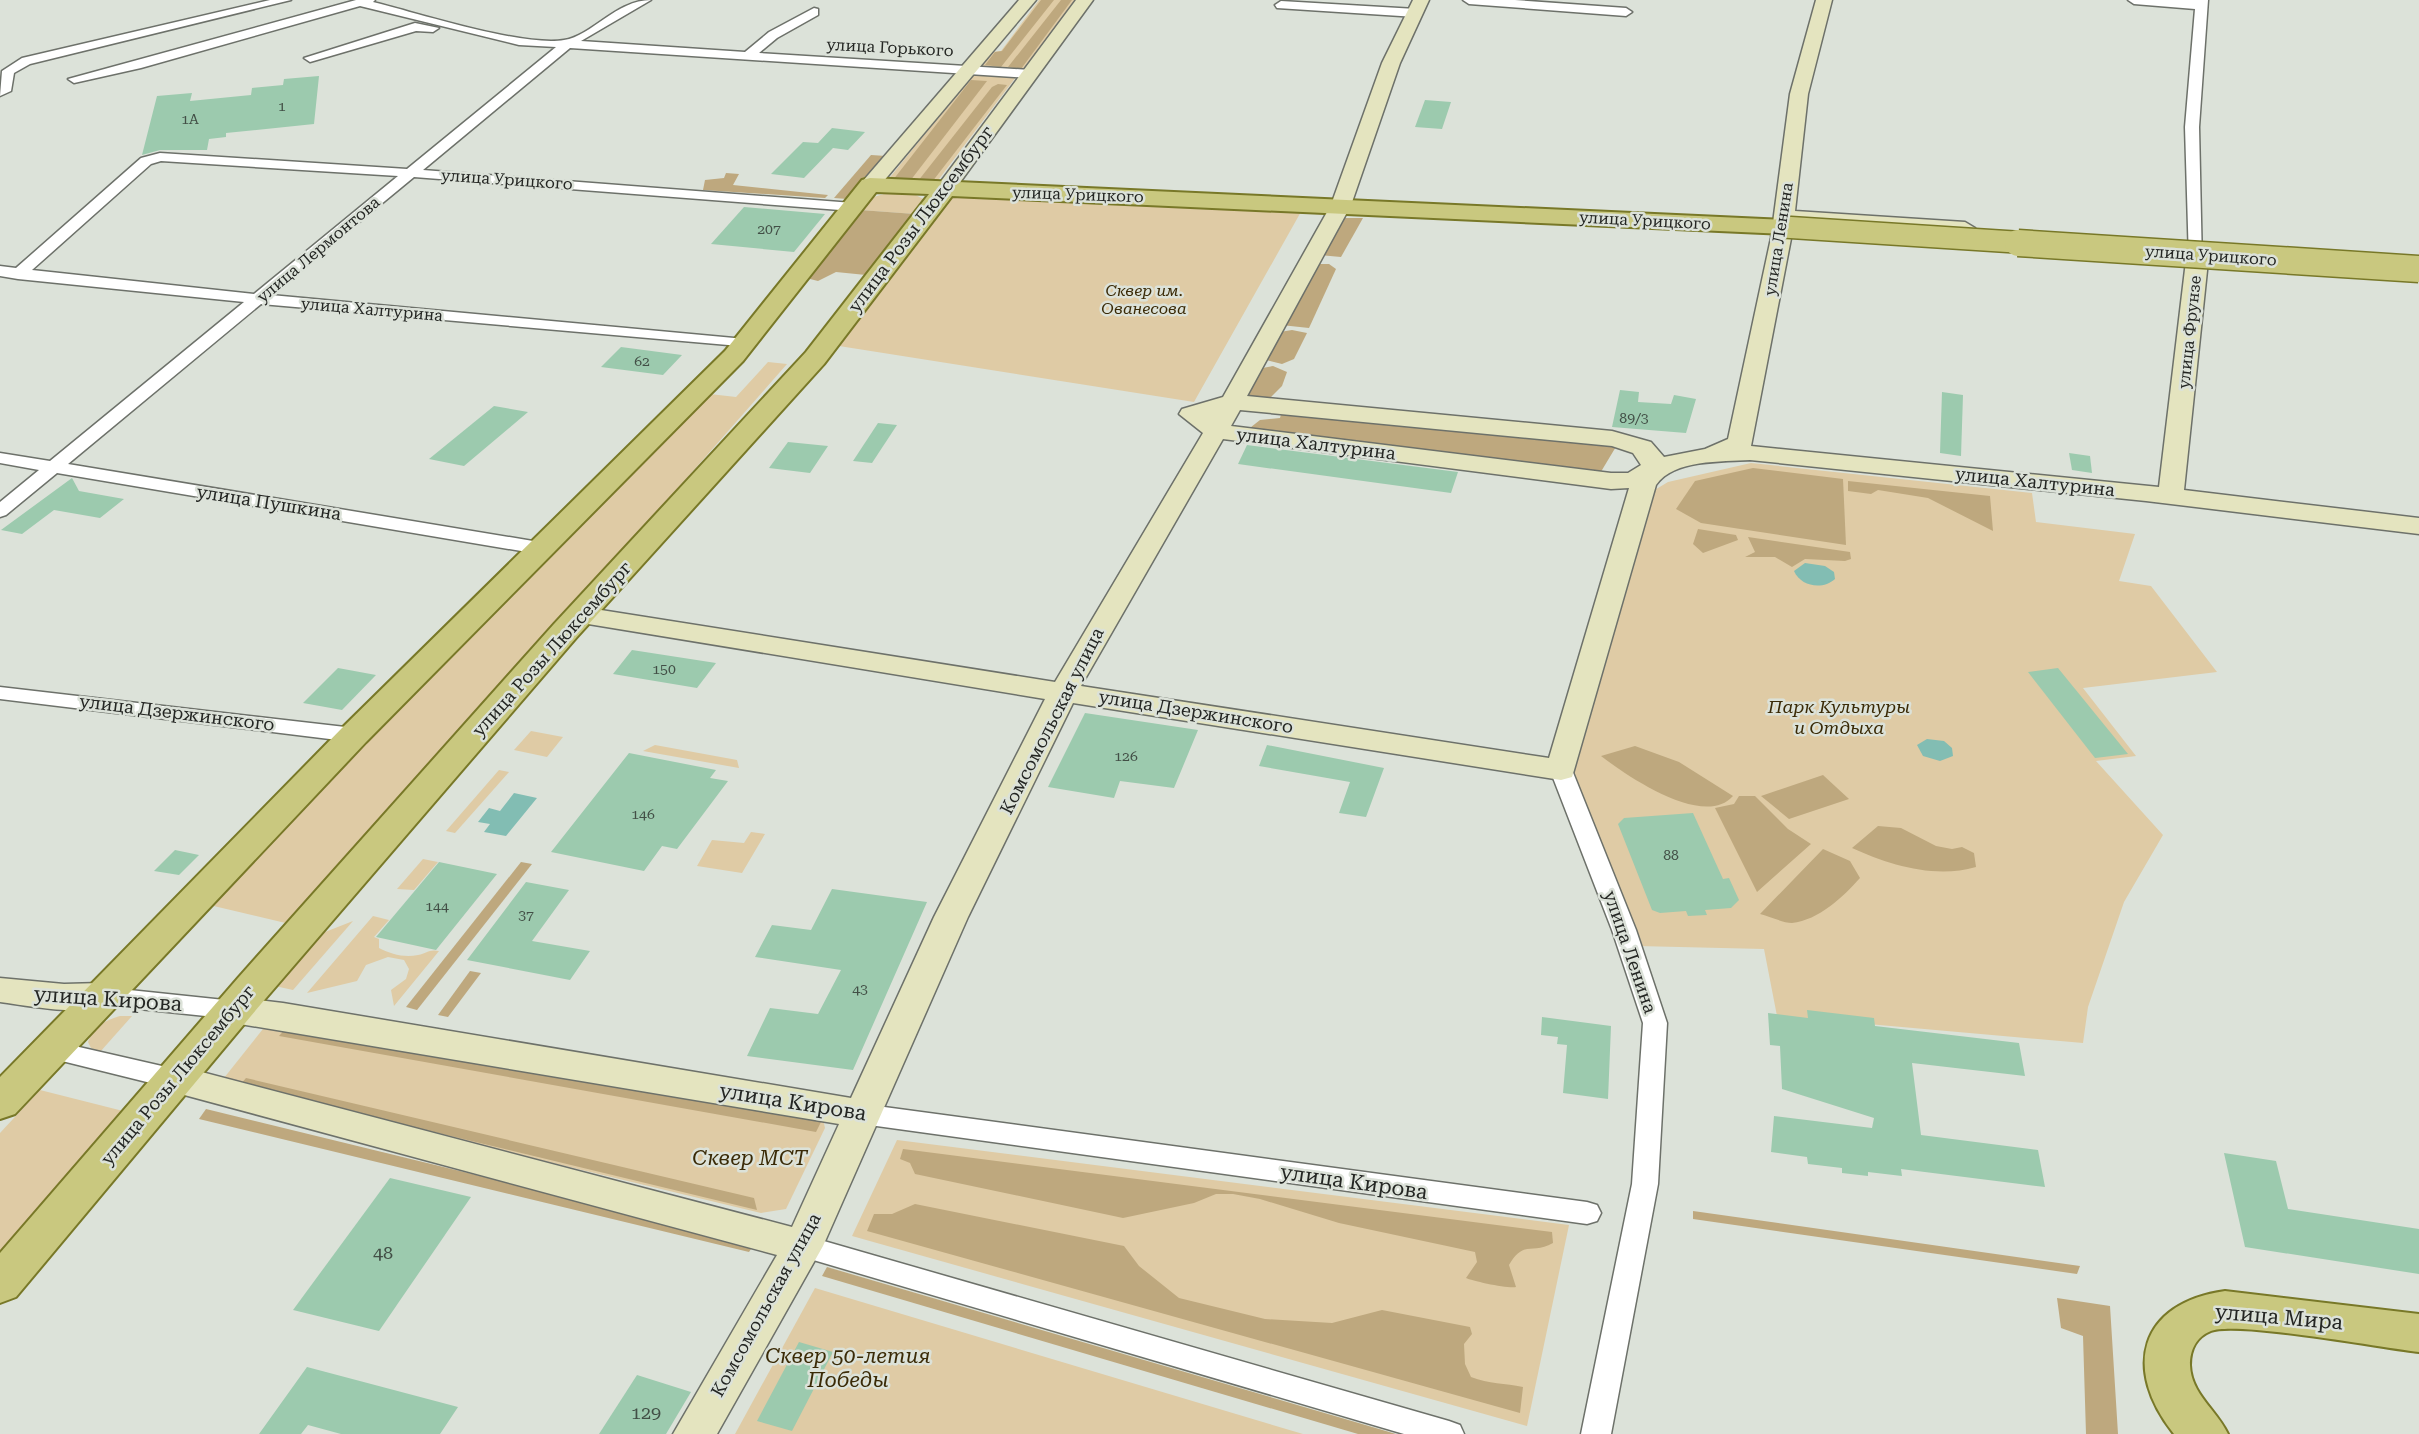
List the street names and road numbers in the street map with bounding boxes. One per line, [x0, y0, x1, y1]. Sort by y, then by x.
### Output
street label: улица Горького [826, 35, 954, 60]
street label: улица Розы Люксембург [844, 121, 998, 316]
street label: улица Урицкого [441, 165, 574, 194]
street label: улица Ленина [1760, 181, 1797, 297]
street label: улица Урицкого [1012, 183, 1144, 206]
street label: улица Лермонтова [253, 192, 384, 306]
street label: улица Урицкого [1579, 208, 1711, 233]
street label: улица Урицкого [2145, 241, 2278, 270]
street label: улица Фрунзе [2174, 274, 2205, 390]
street label: улица Халтурина [300, 294, 444, 325]
street label: улица Халтурина [1235, 423, 1397, 464]
street label: улица Халтурина [1954, 463, 2116, 500]
street label: улица Пушкина [195, 481, 343, 524]
street label: улица Розы Люксембург [468, 557, 636, 740]
street label: Комсомольская улица [995, 624, 1108, 818]
street label: улица Дзержинского [1097, 686, 1295, 737]
street label: улица Дзержинского [78, 690, 276, 735]
street label: улица Ленина [1600, 888, 1661, 1016]
street label: улица Розы Люксембург [96, 981, 259, 1169]
street label: улица Кирова [33, 982, 184, 1016]
street label: улица Кирова [718, 1079, 869, 1126]
street label: улица Кирова [1279, 1160, 1430, 1204]
street label: Комсомольская улица [706, 1209, 825, 1400]
street label: улица Мира [2214, 1299, 2345, 1335]

